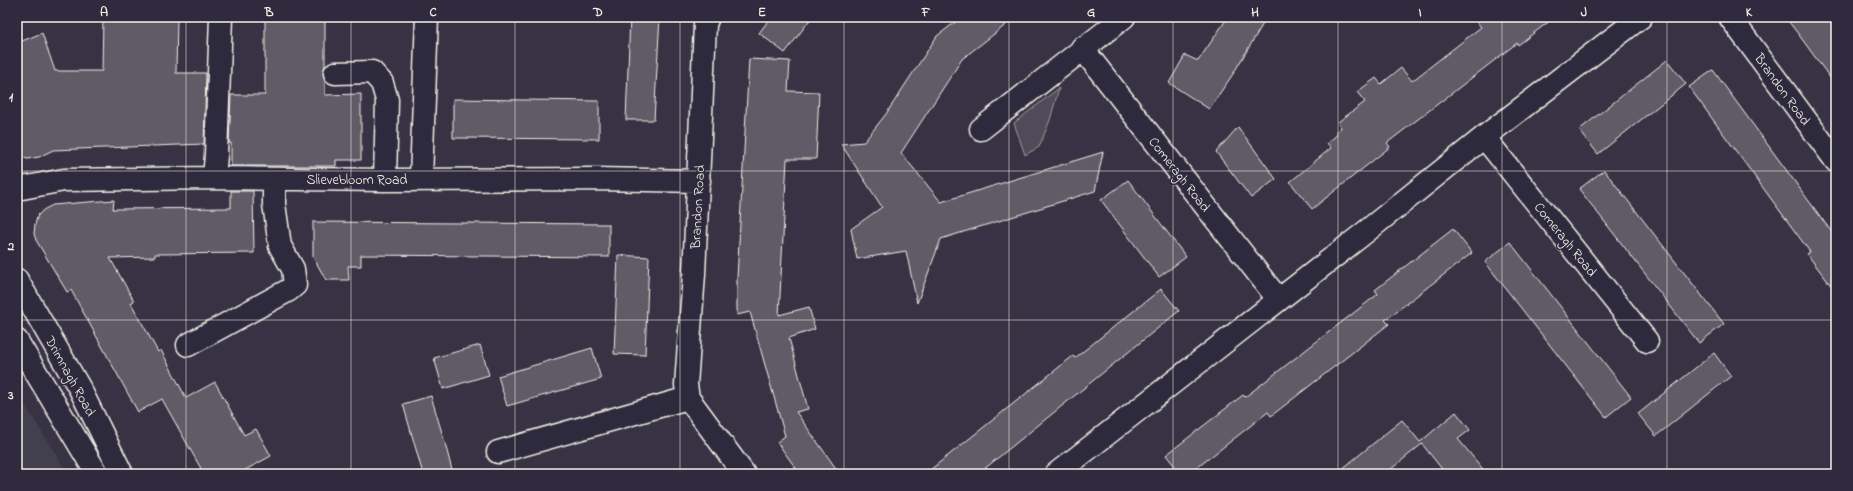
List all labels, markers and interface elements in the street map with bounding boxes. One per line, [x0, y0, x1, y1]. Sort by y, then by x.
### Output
text: A [100, 3, 108, 22]
text: B [264, 3, 274, 22]
text: C [429, 3, 437, 22]
text: D [592, 3, 603, 22]
text: E [758, 3, 766, 22]
text: F [921, 3, 931, 22]
text: G [1087, 3, 1095, 22]
text: H [1251, 3, 1259, 22]
text: I [1418, 3, 1422, 22]
text: J [1581, 3, 1587, 22]
text: K [1746, 3, 1753, 22]
street label: Brandon Road [1748, 49, 1815, 130]
text: 1 [9, 88, 14, 107]
street label: Comeragh Road [1142, 133, 1215, 218]
street label: Brandon Road [686, 164, 711, 251]
street label: Slievebloom Road [307, 170, 408, 191]
street label: Comeragh Road [1527, 198, 1602, 282]
text: 2 [7, 237, 15, 256]
street label: Drimnagh Road [38, 332, 100, 421]
text: 3 [7, 386, 14, 405]

